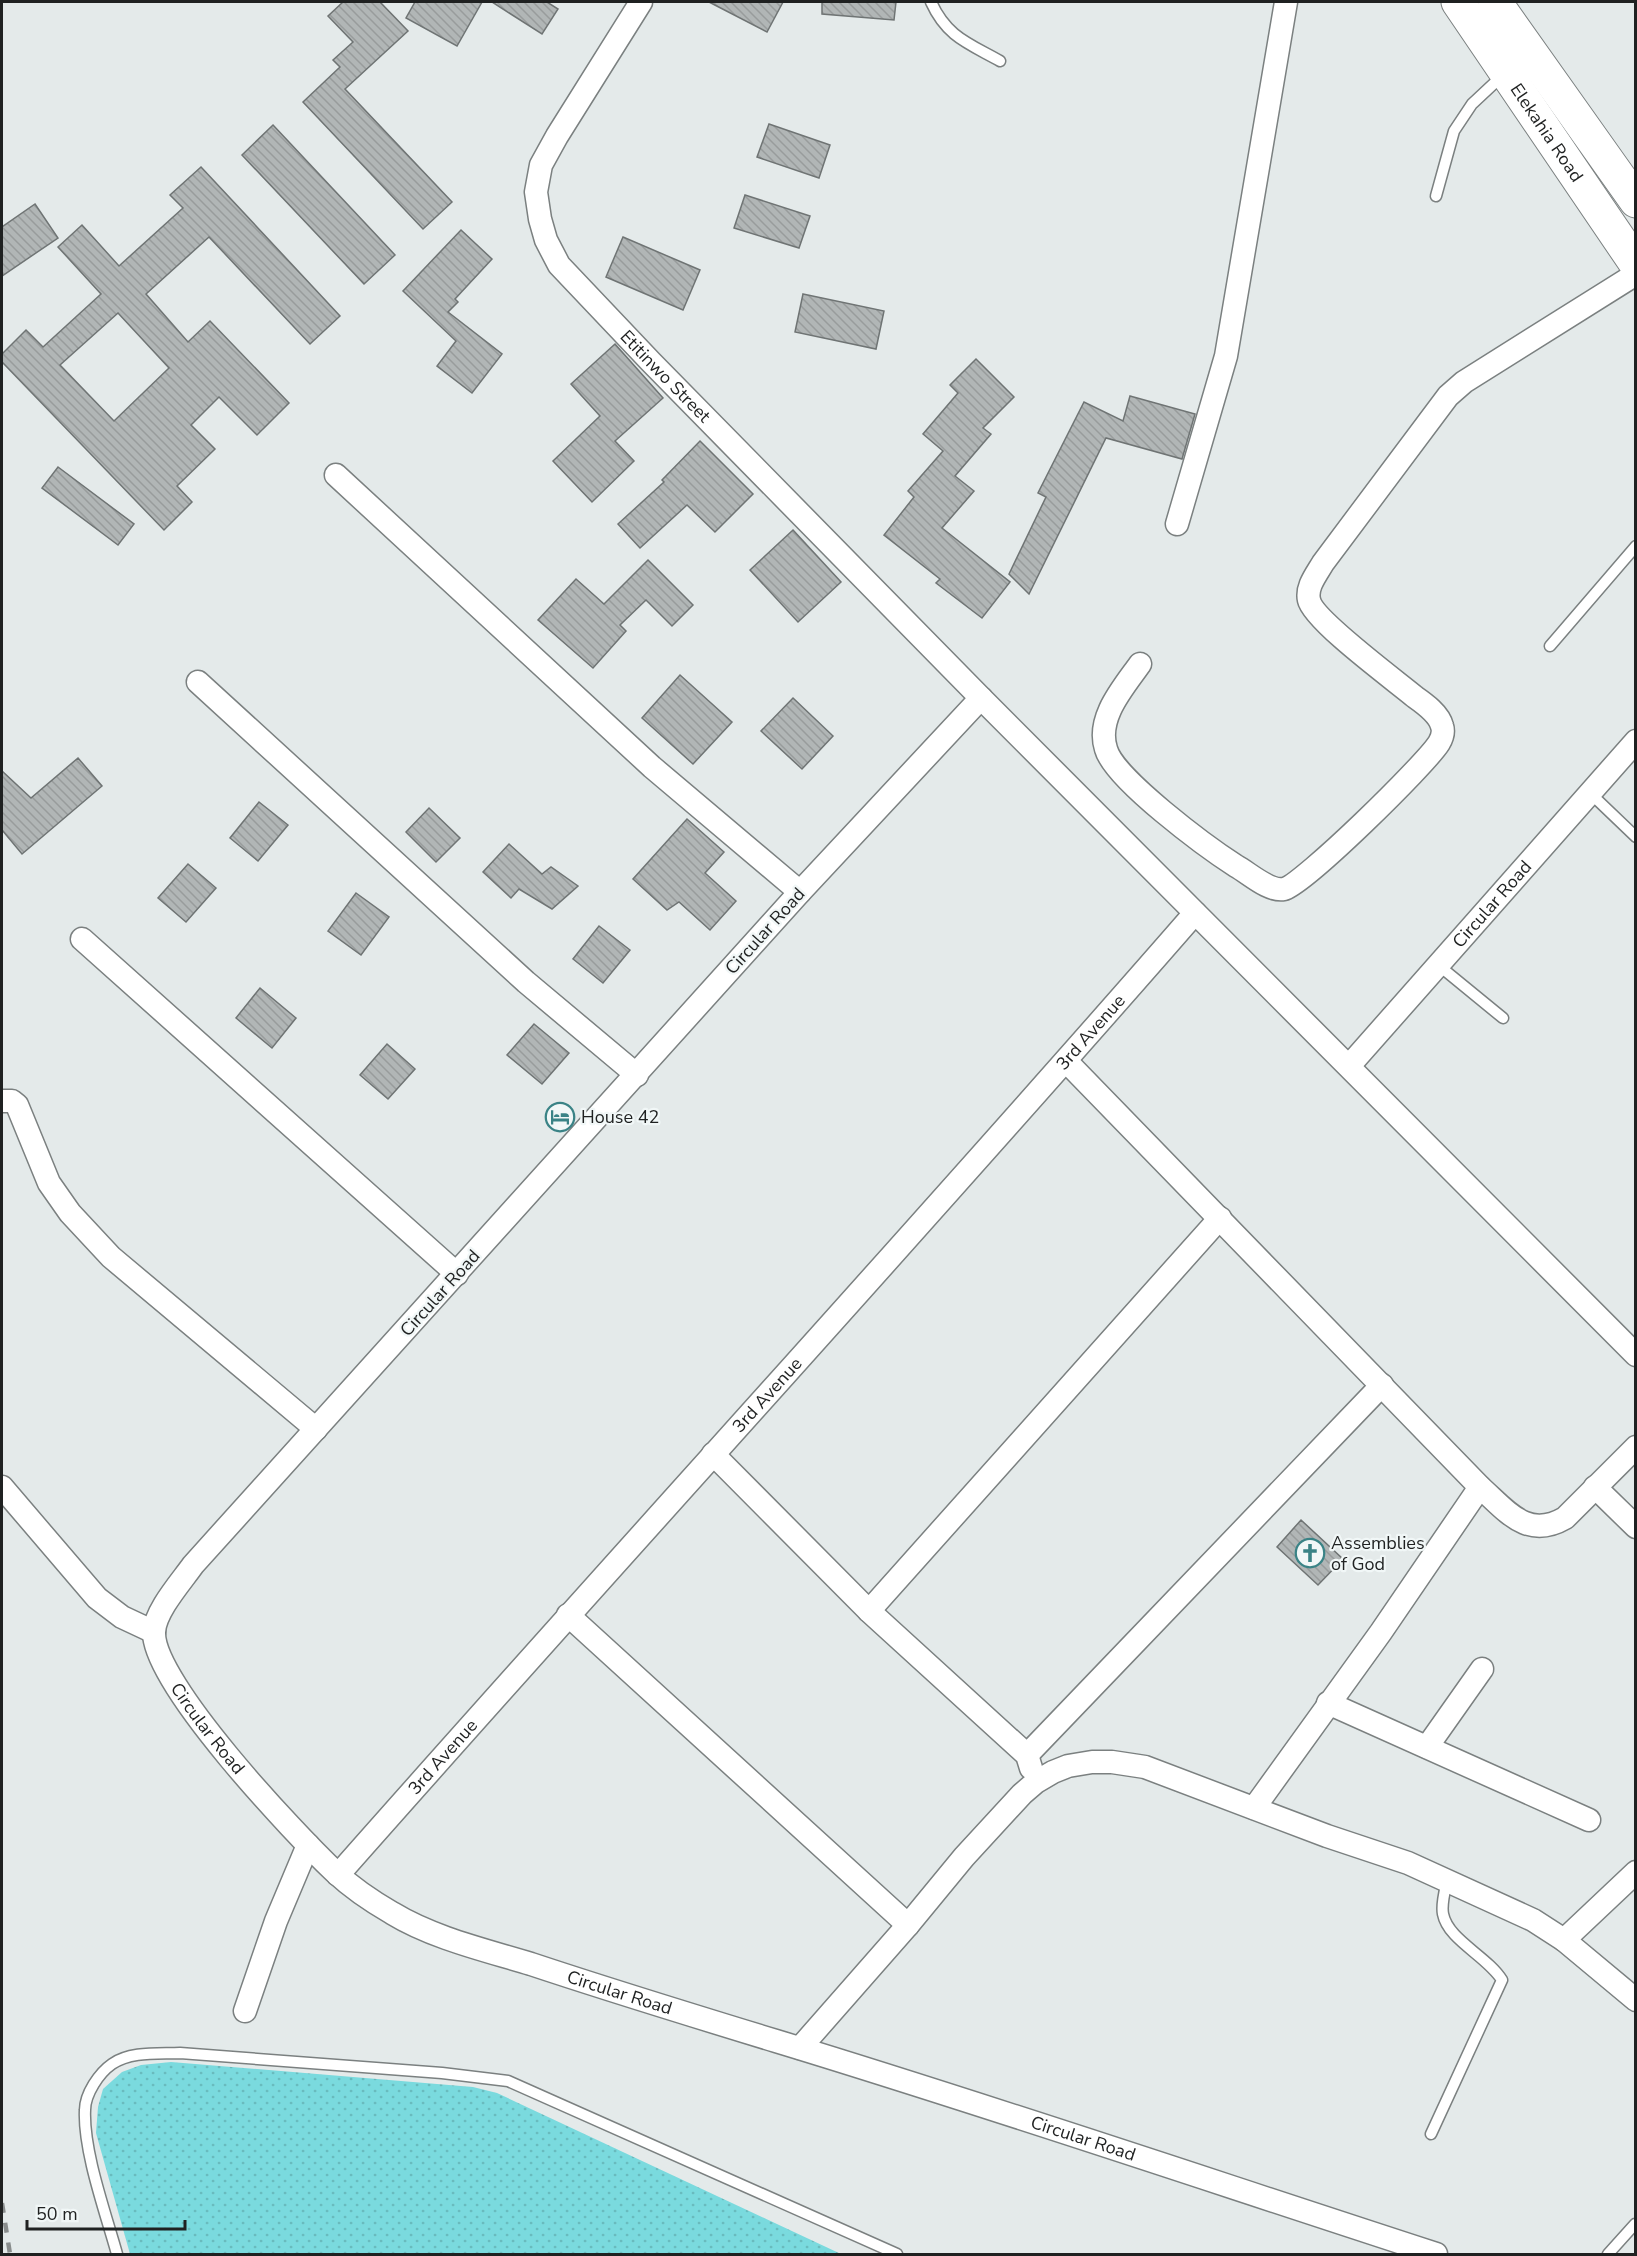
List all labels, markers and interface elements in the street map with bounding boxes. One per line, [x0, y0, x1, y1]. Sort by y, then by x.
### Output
street label: Elekahia Road [1505, 79, 1589, 187]
street label: Etitinwo Street [615, 325, 716, 428]
street label: Circular Road [1447, 855, 1537, 953]
street label: Circular Road [720, 883, 810, 979]
street label: 3rd Avenue [1051, 989, 1131, 1075]
hotel icon: House 42 [544, 1101, 576, 1133]
place label: House 42 [581, 1105, 659, 1129]
street label: Circular Road [395, 1245, 485, 1341]
street label: 3rd Avenue [727, 1352, 807, 1438]
place label: Assemblies of God [1331, 1531, 1425, 1576]
church icon: Assemblies of God [1294, 1537, 1326, 1569]
street label: Circular Road [165, 1678, 250, 1779]
street label: 3rd Avenue [403, 1714, 483, 1800]
street label: Circular Road [564, 1965, 675, 2020]
street label: Circular Road [1028, 2110, 1139, 2167]
scale bar [27, 2193, 184, 2231]
text: 50 m [36, 2202, 78, 2226]

